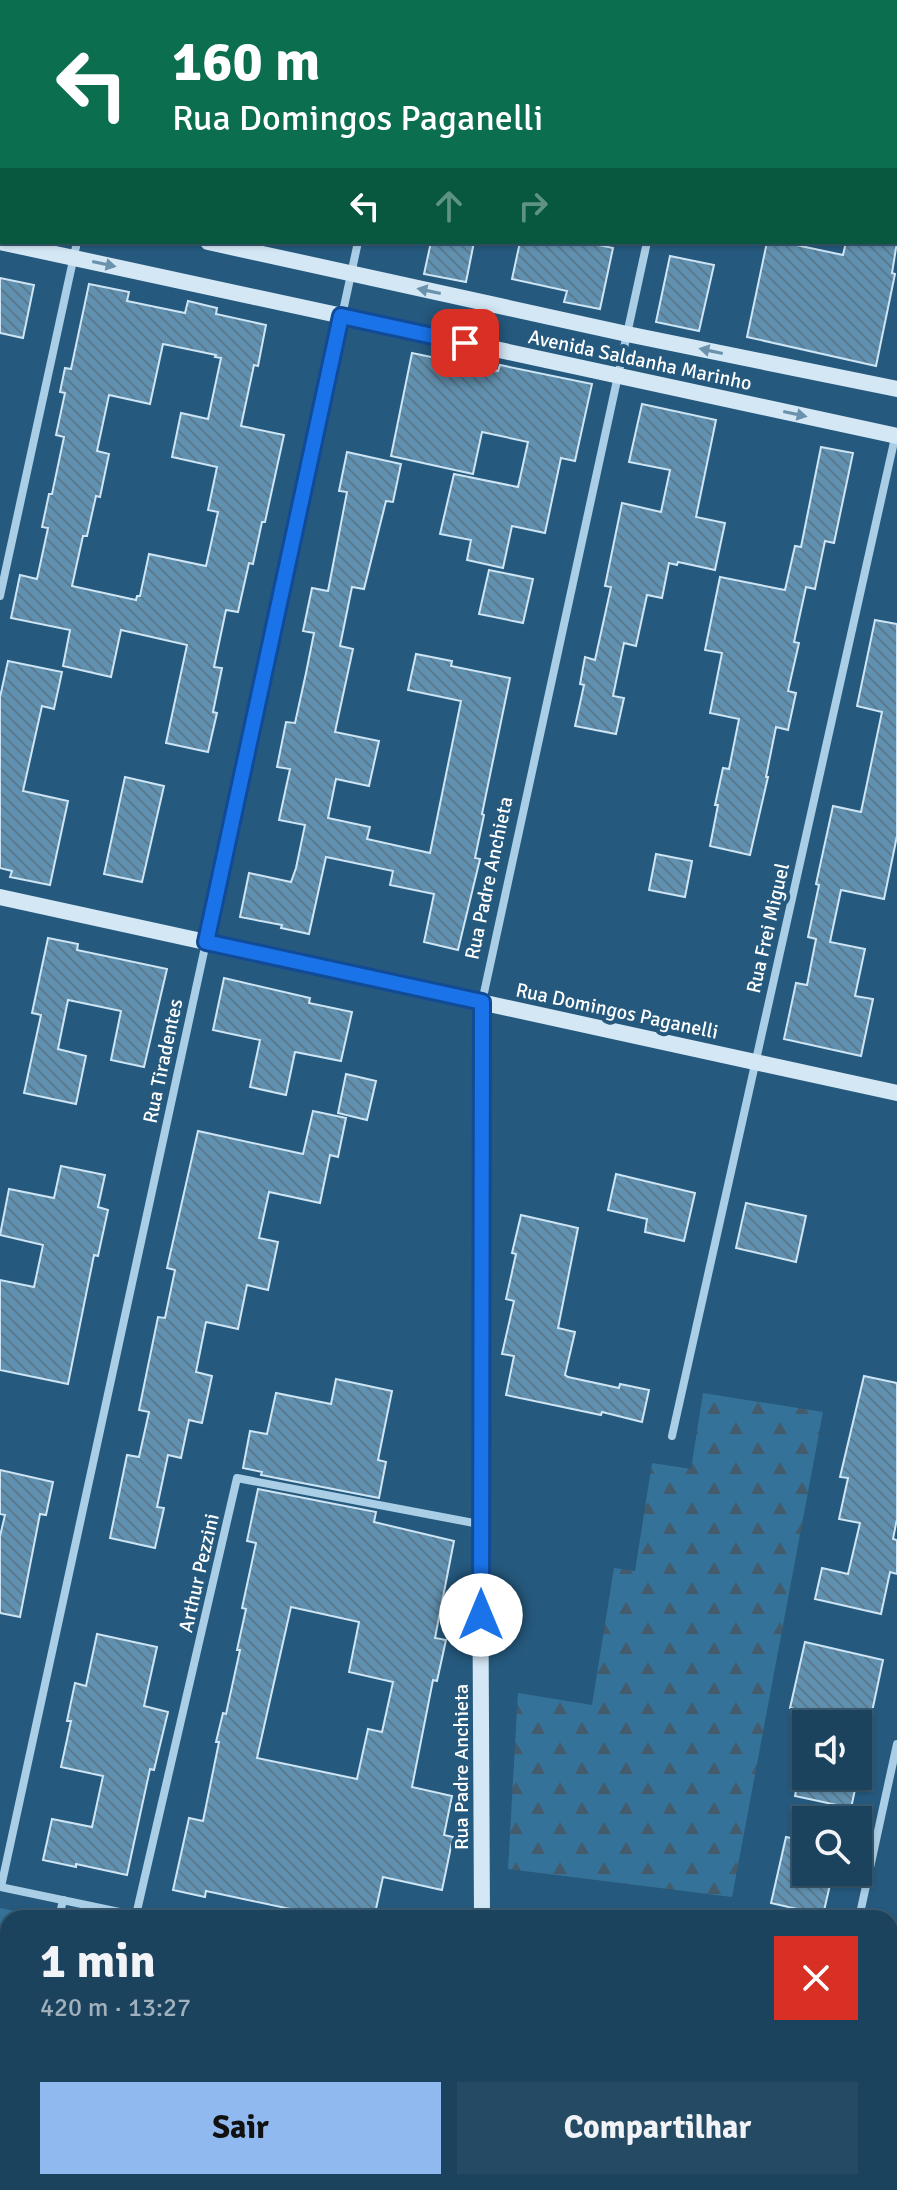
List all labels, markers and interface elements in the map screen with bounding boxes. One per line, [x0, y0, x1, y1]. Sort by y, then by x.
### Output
text: 160 m [172, 27, 320, 96]
icon: left [40, 32, 144, 136]
text: Rua Domingos Paganelli [172, 96, 543, 141]
icon: left [343, 184, 387, 228]
icon: ahead [427, 184, 471, 228]
icon: right [511, 184, 555, 228]
one-way arrow [91, 258, 116, 271]
one-way arrow [417, 284, 442, 297]
pin [431, 309, 499, 377]
icon: arrive [443, 321, 487, 365]
street label: Avenida Saldanha Marinho [526, 324, 754, 396]
one-way arrow [698, 344, 723, 357]
one-way arrow [783, 408, 808, 421]
street label: Rua Padre Anchieta [460, 794, 518, 962]
street label: Rua Frei Miguel [741, 860, 795, 995]
street label: Rua Domingos Paganelli [514, 977, 720, 1045]
street label: Rua Tiradentes [138, 996, 188, 1126]
street label: Arthur Pezzini [173, 1511, 225, 1635]
position arrow [439, 1573, 523, 1657]
street label: Rua Padre Anchieta [449, 1684, 474, 1850]
map controls [792, 1710, 872, 1886]
button: sound [792, 1710, 872, 1790]
button: search [792, 1806, 872, 1886]
text: 1 min [40, 1932, 156, 1991]
button: close [774, 1936, 858, 2020]
text: 420 m · 13:27 [40, 1992, 191, 2024]
button: Sair [40, 2082, 441, 2174]
button: Compartilhar [457, 2082, 858, 2174]

